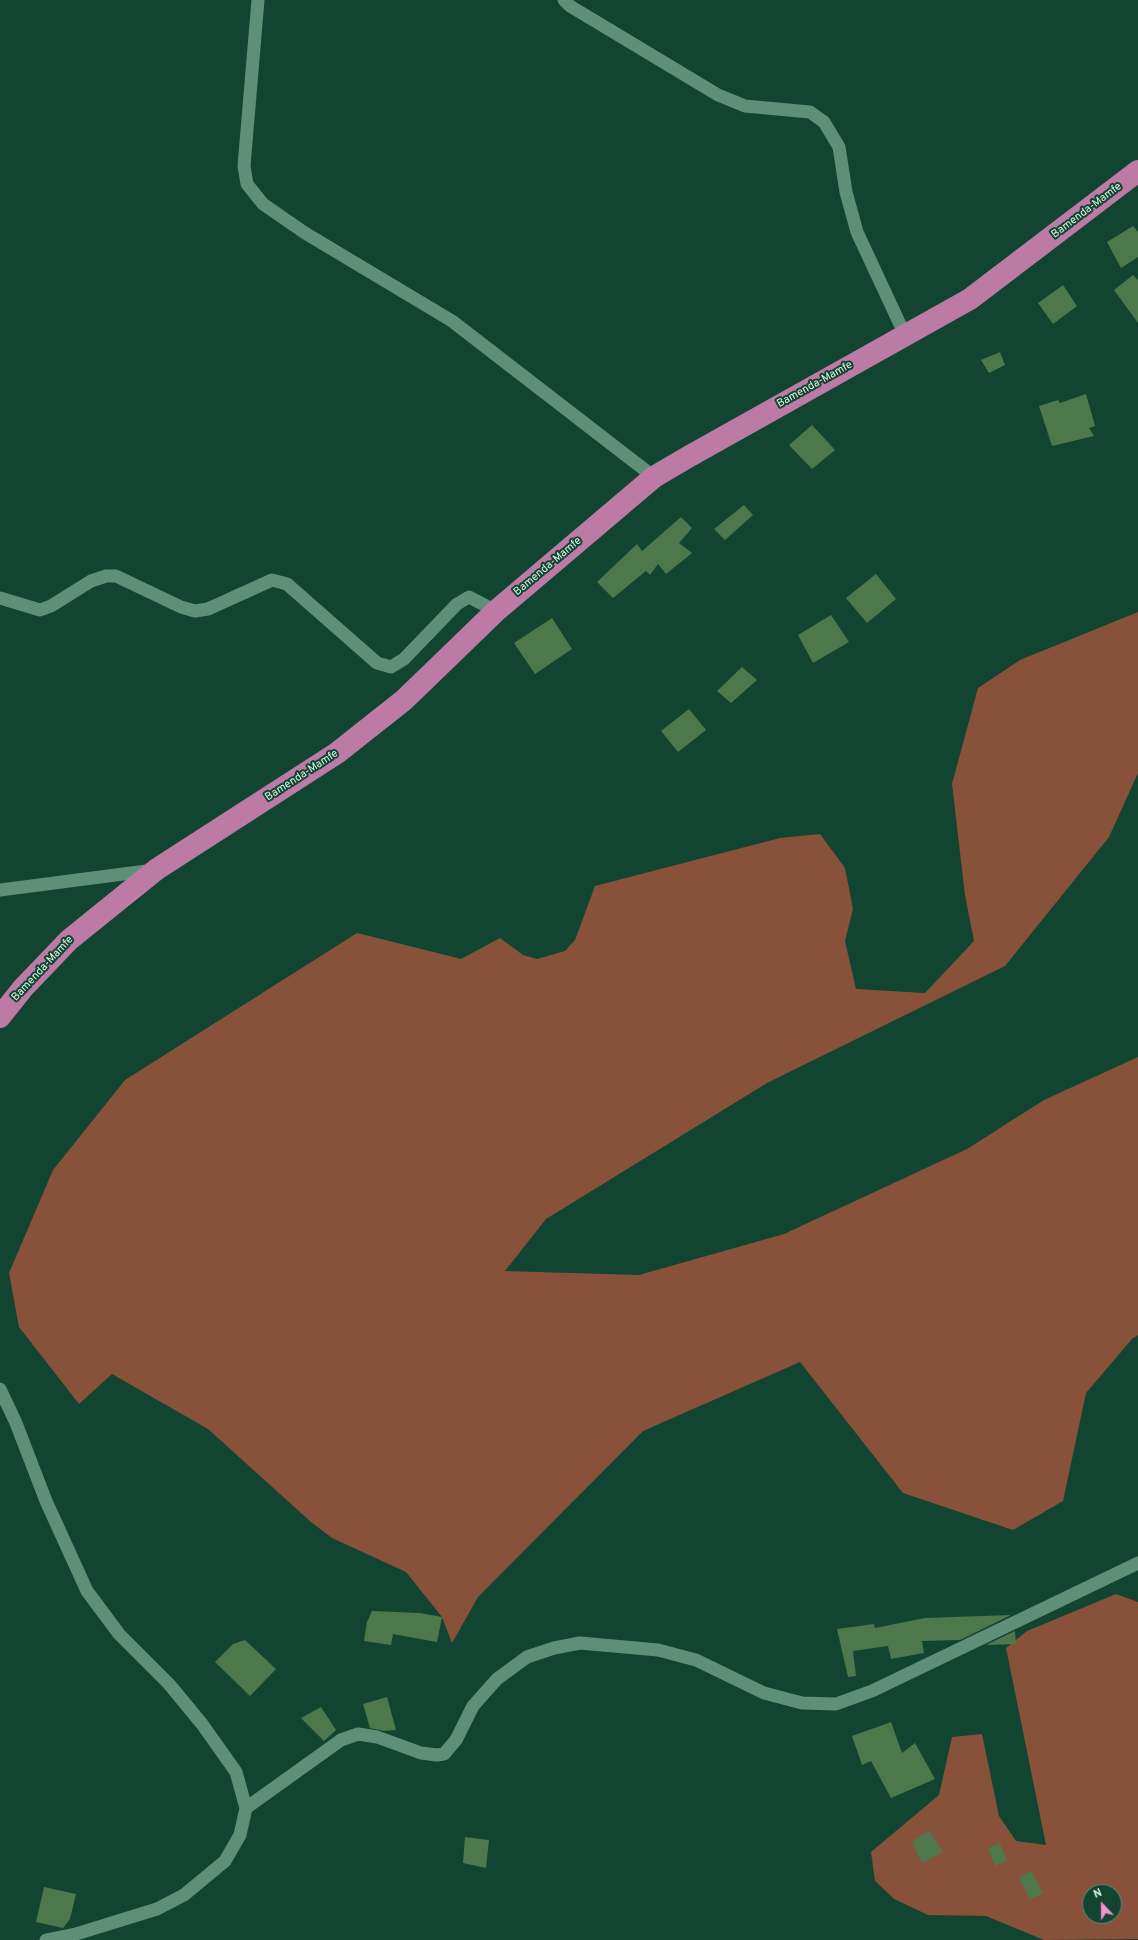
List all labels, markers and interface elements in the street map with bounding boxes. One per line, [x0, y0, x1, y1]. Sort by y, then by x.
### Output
street label: Bamenda-Mamfe [1049, 180, 1125, 242]
street label: Bamenda-Mamfe [775, 359, 855, 411]
street label: Bamenda-Mamfe [511, 535, 585, 599]
street label: Bamenda-Mamfe [263, 747, 341, 805]
street label: Bamenda-Mamfe [9, 934, 77, 1004]
north arrow [1082, 1884, 1122, 1924]
text: N [1092, 1886, 1104, 1902]

